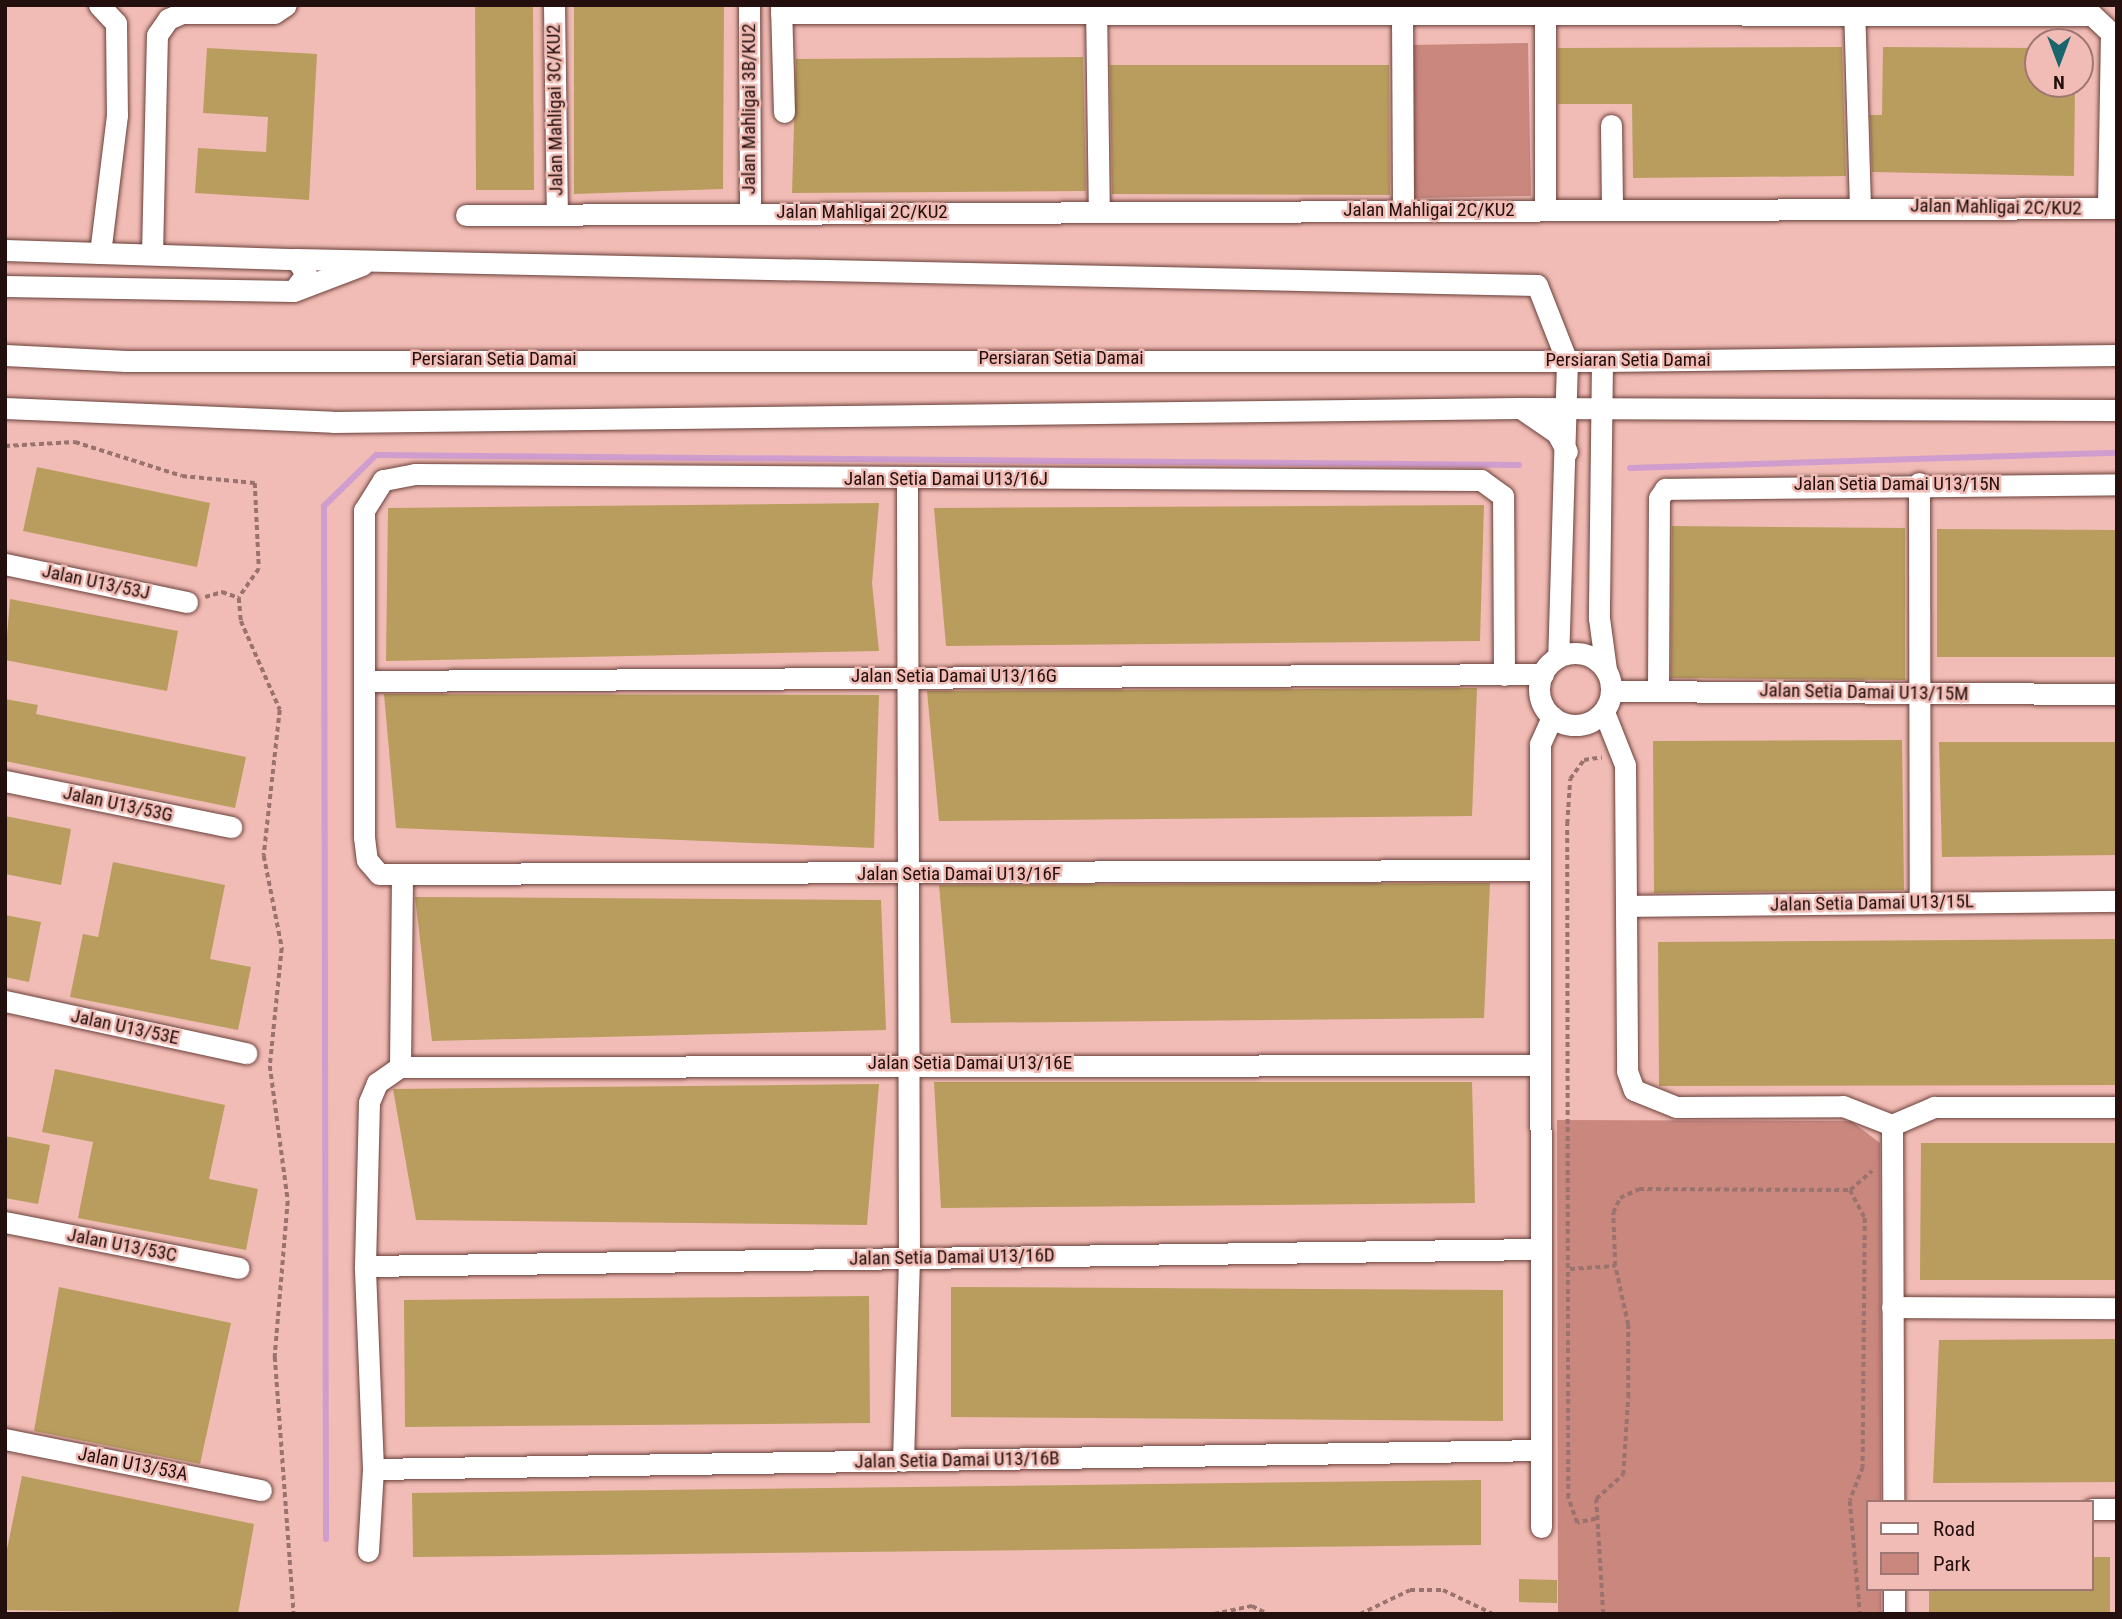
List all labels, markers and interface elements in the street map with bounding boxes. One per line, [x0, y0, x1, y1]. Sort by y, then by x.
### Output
street label: Jalan Mahligai 3B/KU2 [738, 23, 760, 195]
street label: Jalan Mahligai 3C/KU2 [542, 24, 568, 196]
north arrow [2024, 28, 2094, 98]
text: N [2053, 71, 2065, 94]
street label: Jalan Mahligai 2C/KU2 [1910, 194, 2082, 220]
street label: Jalan Mahligai 2C/KU2 [1343, 199, 1515, 221]
street label: Jalan Mahligai 2C/KU2 [776, 201, 948, 223]
street label: Persiaran Setia Damai [978, 347, 1144, 369]
street label: Persiaran Setia Damai [411, 348, 577, 370]
street label: Persiaran Setia Damai [1545, 349, 1711, 371]
street label: Jalan Setia Damai U13/16J [844, 468, 1048, 490]
street label: Jalan Setia Damai U13/15N [1794, 473, 2000, 495]
street label: Jalan U13/53J [40, 559, 152, 605]
street label: Jalan Setia Damai U13/16G [851, 665, 1057, 687]
street label: Jalan Setia Damai U13/15M [1759, 679, 1969, 705]
street label: Jalan U13/53G [61, 781, 175, 827]
street label: Jalan Setia Damai U13/16F [857, 863, 1061, 885]
street label: Jalan Setia Damai U13/15L [1770, 890, 1974, 916]
street label: Jalan U13/53E [69, 1004, 181, 1050]
street label: Jalan Setia Damai U13/16E [868, 1052, 1072, 1074]
street label: Jalan U13/53C [65, 1223, 179, 1267]
street label: Jalan Setia Damai U13/16D [849, 1244, 1055, 1270]
street label: Jalan U13/53A [76, 1442, 190, 1486]
street label: Jalan Setia Damai U13/16B [854, 1447, 1060, 1473]
legend [1867, 1500, 2094, 1591]
text: Road [1933, 1517, 1975, 1541]
text: Park [1933, 1552, 1970, 1576]

